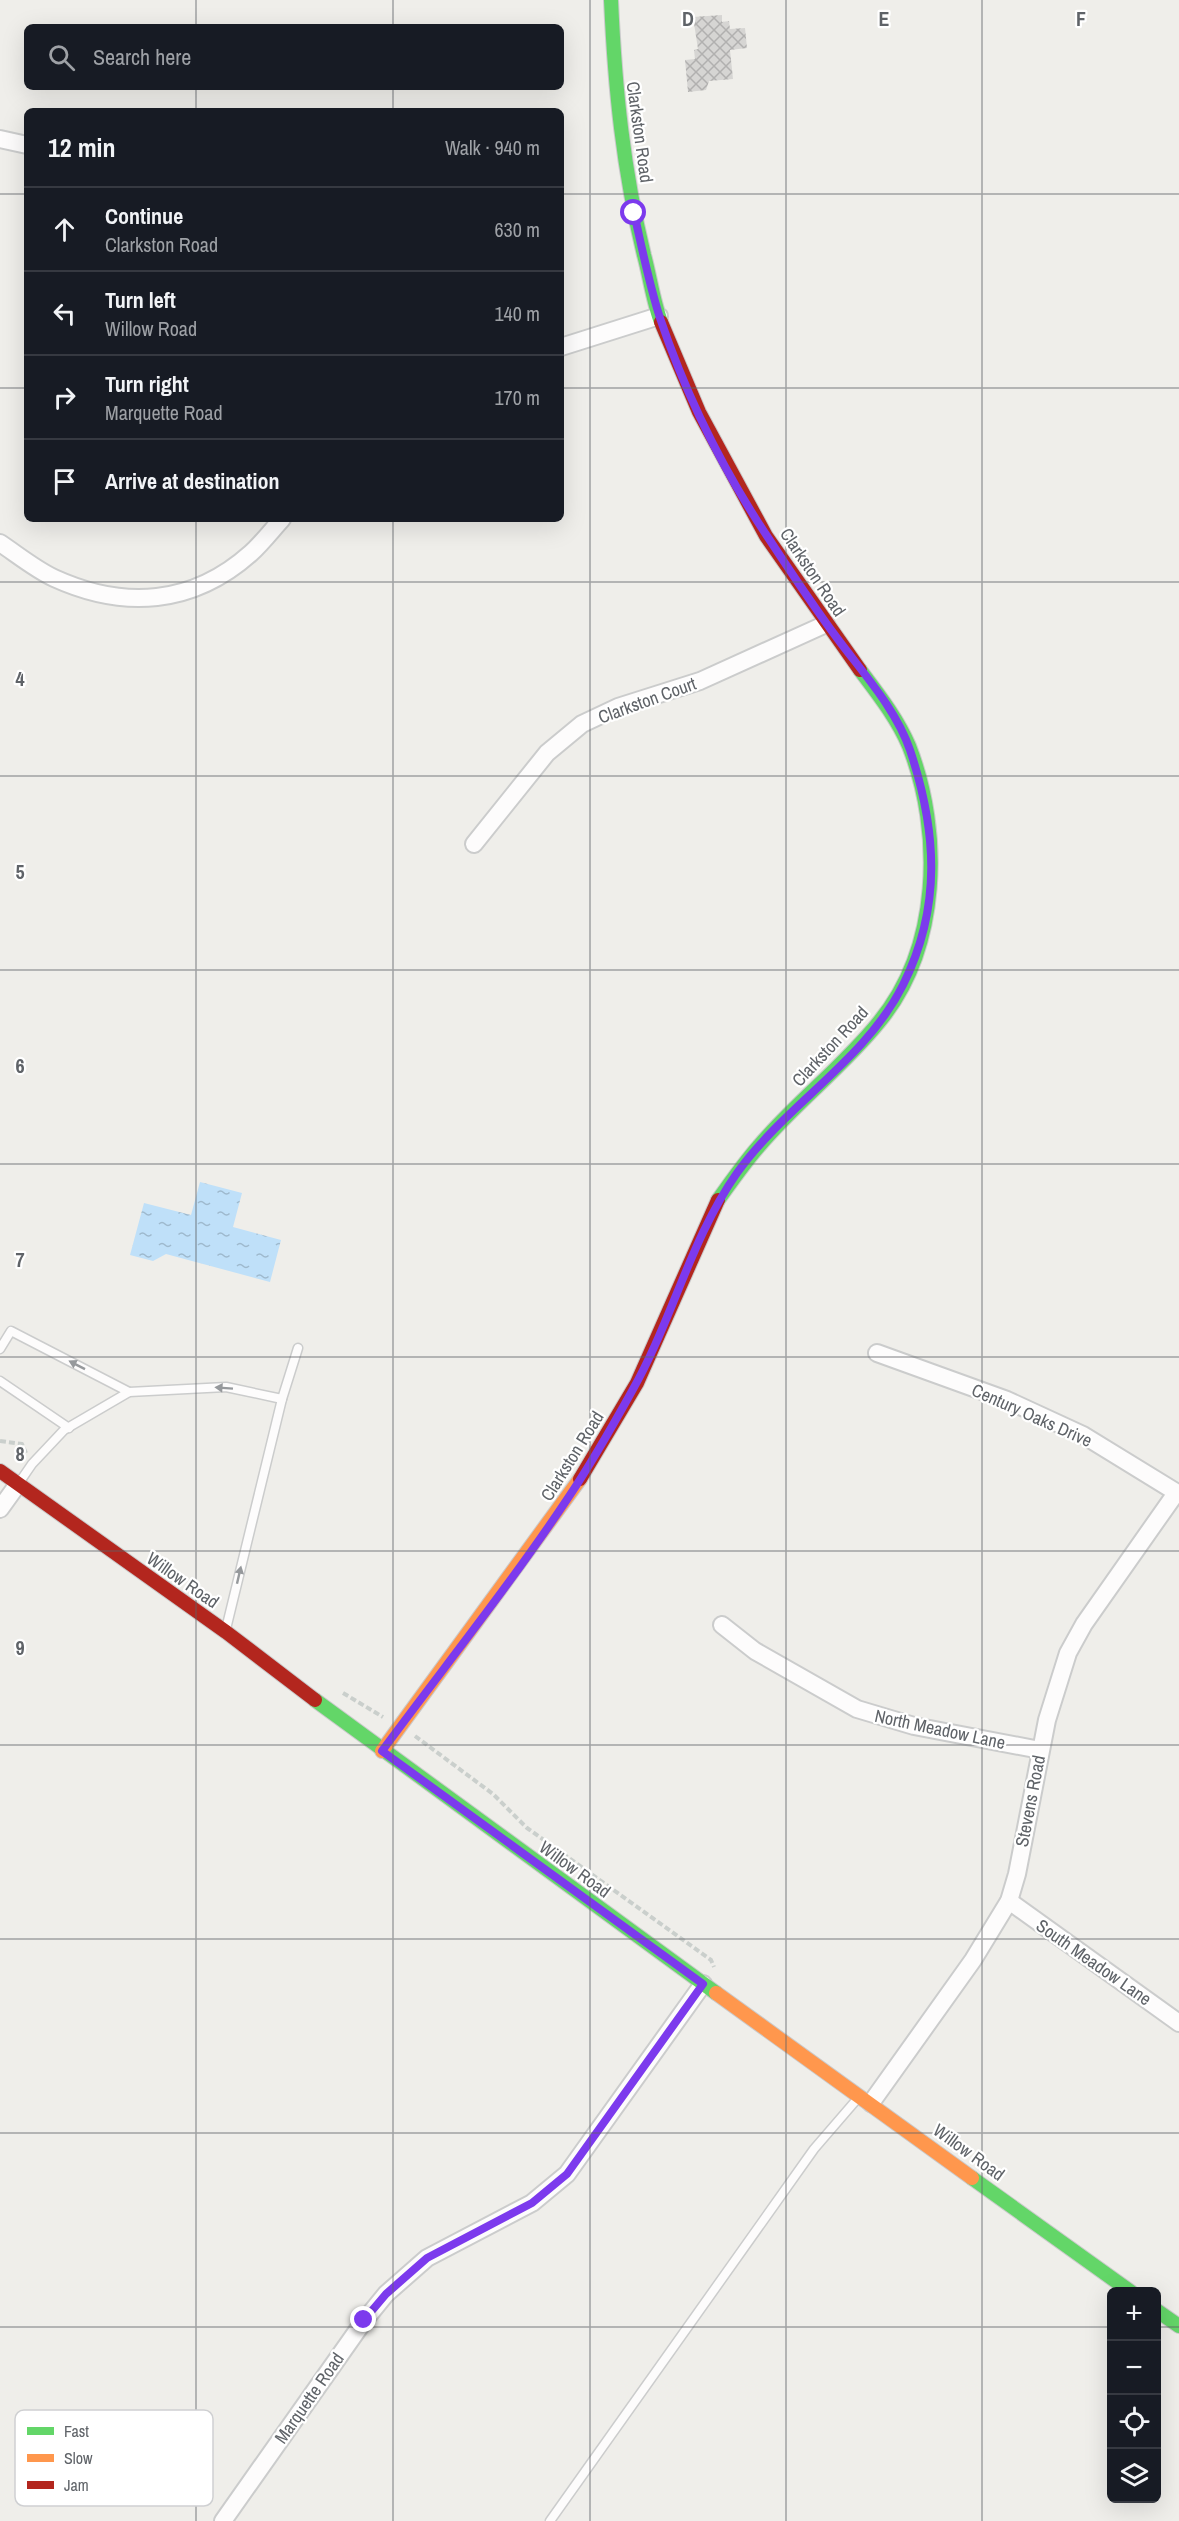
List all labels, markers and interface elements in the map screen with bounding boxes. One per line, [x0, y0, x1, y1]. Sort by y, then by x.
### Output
text: D [682, 5, 694, 32]
text: E [879, 5, 890, 32]
text: F [1076, 5, 1086, 32]
search box [24, 24, 564, 90]
icon: search [45, 41, 78, 74]
text: Search here [93, 42, 191, 72]
street label: Clarkston Road [621, 80, 659, 184]
text: 12 min [48, 130, 116, 165]
text: Walk · 940 m [445, 134, 540, 161]
route start [620, 199, 646, 225]
text: Continue [105, 201, 183, 231]
icon: ahead [48, 213, 81, 246]
text: 630 m [494, 216, 540, 243]
text: Clarkston Road [105, 231, 218, 258]
text: Turn left [105, 285, 176, 315]
icon: left [48, 297, 81, 330]
text: 140 m [494, 300, 540, 327]
text: Willow Road [105, 315, 197, 342]
text: Turn right [105, 369, 189, 399]
icon: right [48, 381, 81, 414]
text: 170 m [494, 384, 540, 411]
text: Marquette Road [105, 399, 223, 426]
icon: arrive [48, 465, 81, 498]
text: Arrive at destination [105, 466, 279, 496]
street label: Clarkston Road [774, 523, 852, 621]
text: 4 [15, 665, 25, 692]
street label: Clarkston Court [595, 671, 699, 729]
text: 5 [15, 858, 25, 885]
street label: Clarkston Road [786, 1000, 874, 1092]
text: 6 [15, 1052, 25, 1079]
text: 7 [15, 1246, 25, 1273]
one-way arrow [69, 1360, 86, 1370]
street label: Century Oaks Drive [968, 1377, 1096, 1453]
one-way arrow [215, 1383, 234, 1393]
street label: Clarkston Road [534, 1406, 610, 1506]
text: 8 [15, 1440, 25, 1467]
street label: Willow Road [142, 1546, 224, 1614]
one-way arrow [235, 1566, 245, 1584]
text: 9 [15, 1634, 25, 1661]
street label: North Meadow Lane [872, 1703, 1008, 1755]
street label: Stevens Road [1009, 1753, 1051, 1849]
street label: Willow Road [534, 1835, 616, 1903]
street label: South Meadow Lane [1031, 1913, 1157, 2011]
street label: Willow Road [928, 2118, 1010, 2186]
map controls [1107, 2287, 1161, 2503]
button: + [1107, 2287, 1161, 2341]
route end [350, 2306, 376, 2332]
button: − [1107, 2341, 1161, 2395]
street label: Marquette Road [268, 2347, 350, 2449]
button: locate [1107, 2395, 1161, 2449]
legend [15, 2410, 213, 2506]
text: Fast [64, 2420, 89, 2442]
text: Slow [64, 2447, 93, 2469]
button: layers [1107, 2449, 1161, 2503]
text: Jam [64, 2474, 89, 2496]

